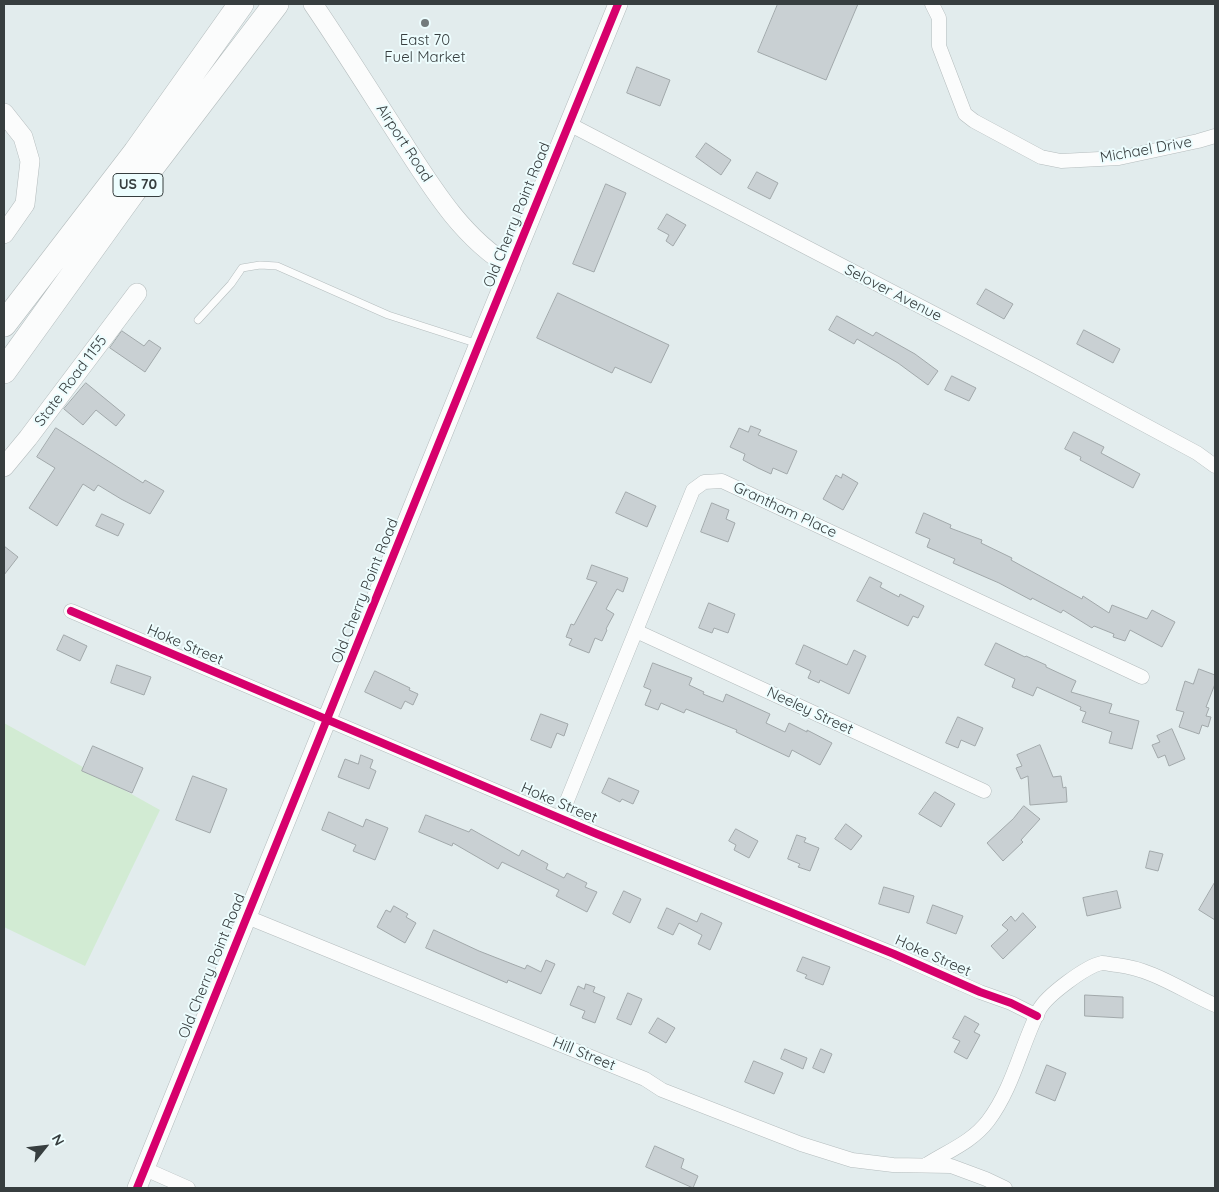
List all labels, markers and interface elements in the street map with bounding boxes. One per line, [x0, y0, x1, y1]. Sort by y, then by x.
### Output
marker: East 70 Fuel Market [419, 17, 431, 29]
place label: East 70 Fuel Market [384, 31, 466, 66]
street label: Airport Road [372, 101, 436, 185]
street label: Michael Drive [1099, 133, 1193, 167]
street label: Old Cherry Point Road [480, 140, 554, 290]
road number: US 70 [113, 174, 163, 196]
street label: Selover Avenue [841, 261, 945, 325]
street label: State Road 1155 [31, 332, 111, 430]
street label: Grantham Place [730, 478, 840, 542]
street label: Old Cherry Point Road [328, 516, 402, 666]
street label: Hoke Street [144, 621, 226, 669]
street label: Neeley Street [764, 683, 856, 739]
street label: Hoke Street [518, 779, 600, 827]
street label: Old Cherry Point Road [175, 891, 249, 1041]
street label: Hoke Street [892, 931, 974, 981]
street label: Hill Street [550, 1033, 618, 1075]
north arrow [20, 1122, 70, 1172]
text: N [48, 1131, 68, 1149]

